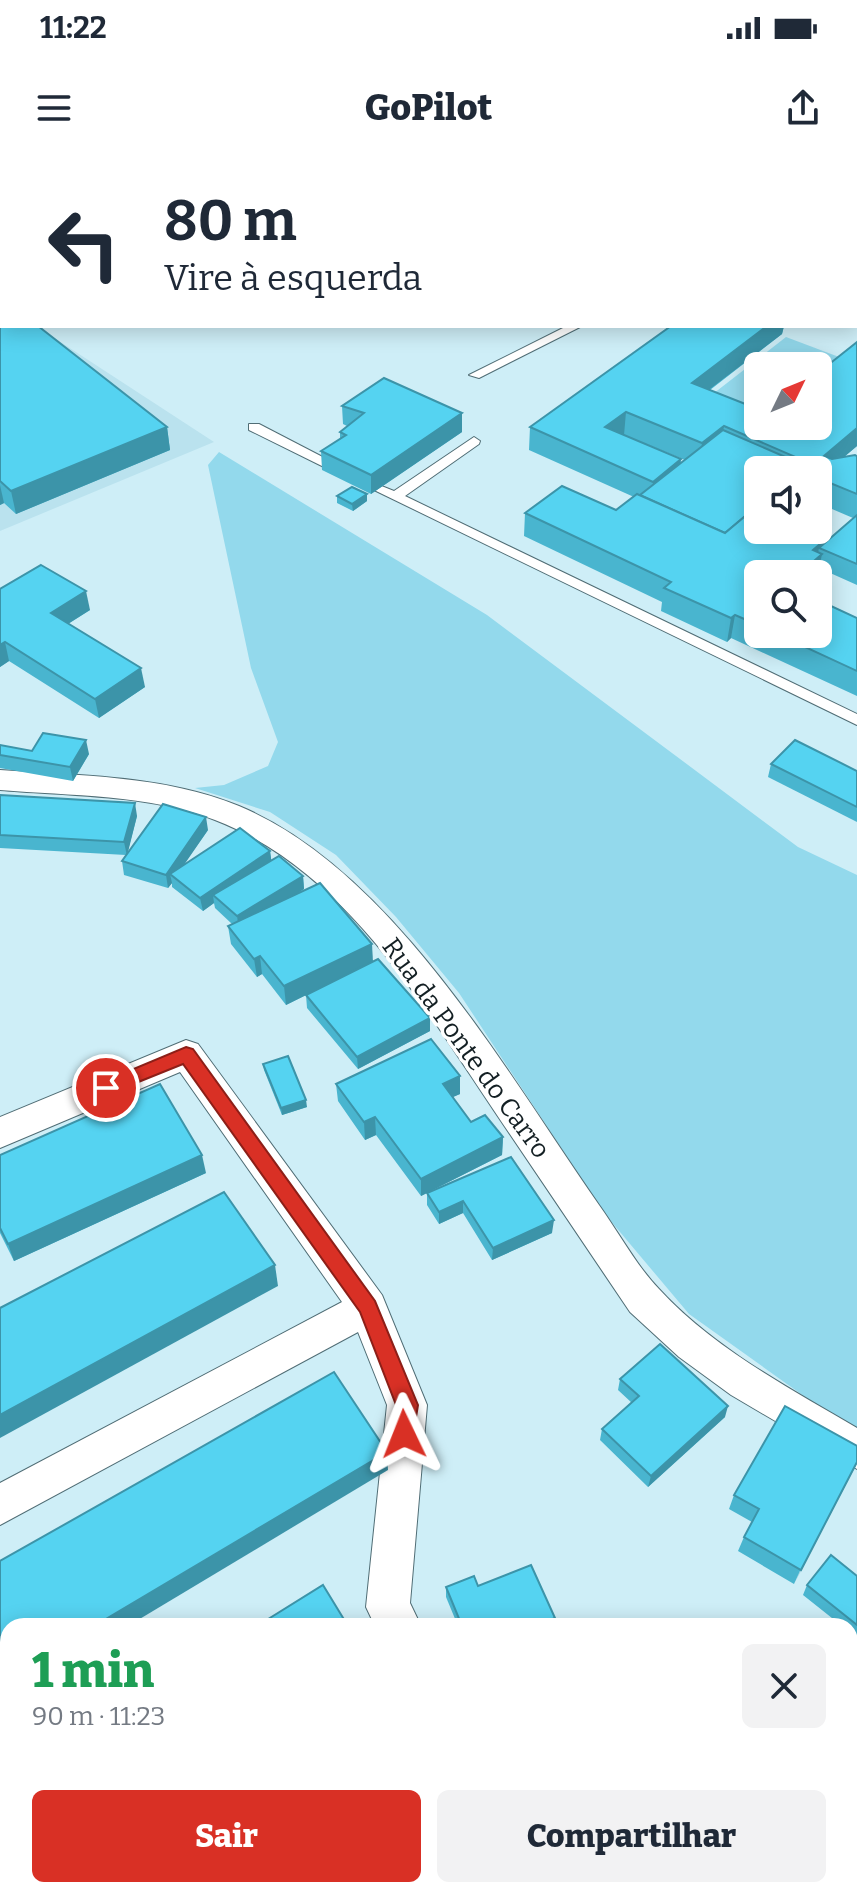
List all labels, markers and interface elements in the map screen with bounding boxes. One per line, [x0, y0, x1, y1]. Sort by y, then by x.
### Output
text: 11:22 [40, 10, 107, 46]
icon: menu [32, 86, 76, 130]
text: GoPilot [365, 86, 492, 130]
icon: share [781, 86, 825, 130]
text: 80 m [164, 188, 297, 255]
icon: left [32, 192, 136, 296]
text: Vire à esquerda [164, 256, 422, 300]
north arrow [744, 352, 832, 440]
map controls [744, 352, 832, 648]
button: sound [744, 456, 832, 544]
button: search [744, 560, 832, 648]
street label: Rua da Ponte do Carro [376, 932, 556, 1164]
pin [72, 1054, 140, 1122]
icon: arrive [84, 1066, 128, 1110]
position arrow [362, 1392, 446, 1476]
text: 1 min [32, 1642, 154, 1700]
button: close [742, 1644, 826, 1728]
text: 90 m · 11:23 [32, 1701, 165, 1732]
button: Sair [32, 1790, 421, 1882]
button: Compartilhar [437, 1790, 826, 1882]

